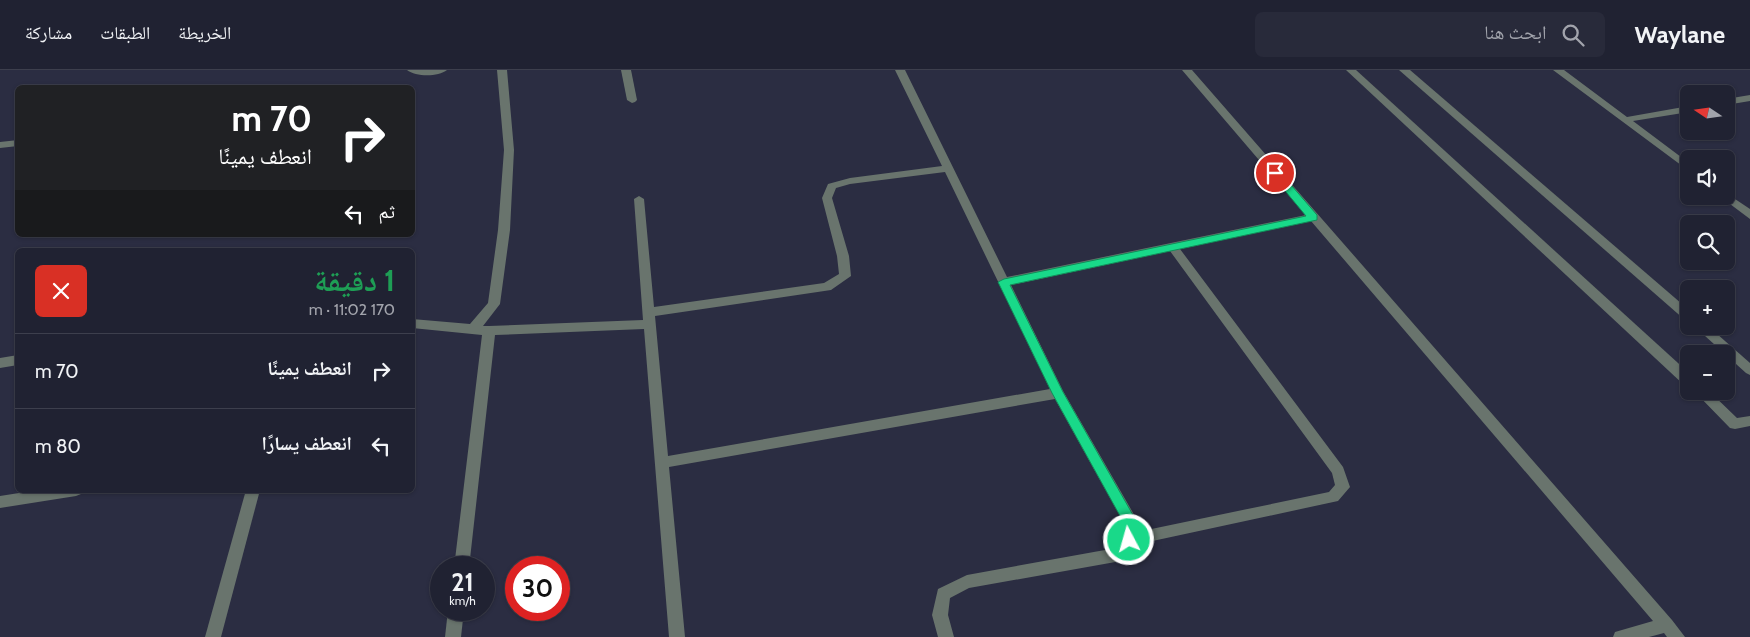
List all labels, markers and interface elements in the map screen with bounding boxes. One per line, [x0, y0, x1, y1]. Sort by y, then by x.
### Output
search box [1255, 12, 1605, 57]
text: Waylane [1635, 20, 1725, 49]
text: ابحث هنا [1484, 21, 1547, 44]
icon: search [1559, 21, 1587, 49]
text: مشاركة [25, 22, 72, 44]
text: الطبقات [100, 22, 150, 44]
text: الخريطة [178, 22, 231, 44]
north arrow [1680, 85, 1735, 140]
map controls [1680, 85, 1735, 400]
text: 70 m [231, 97, 312, 140]
icon: right [330, 105, 395, 170]
text: انعطف يمينًا [218, 143, 312, 170]
button: sound [1680, 150, 1735, 205]
pin [1254, 152, 1296, 194]
icon: arrive [1261, 159, 1289, 187]
icon: left [340, 200, 368, 228]
text: ثم [378, 200, 395, 223]
button: search [1680, 215, 1735, 270]
text: 1 دقيقة [314, 262, 395, 299]
button: close [35, 265, 87, 317]
button: + [1680, 280, 1735, 335]
text: 170 m · 11:02 [309, 300, 395, 319]
button: − [1680, 345, 1735, 400]
text: انعطف يمينًا [267, 357, 352, 380]
icon: right [367, 357, 395, 385]
text: 70 m [35, 360, 79, 383]
text: انعطف يسارًا [262, 432, 352, 455]
icon: left [367, 432, 395, 460]
text: 80 m [35, 435, 81, 458]
position arrow [1102, 513, 1154, 565]
speed limit sign: 30 [505, 556, 570, 621]
text: 21 [451, 567, 474, 597]
text: km/h [449, 593, 476, 608]

